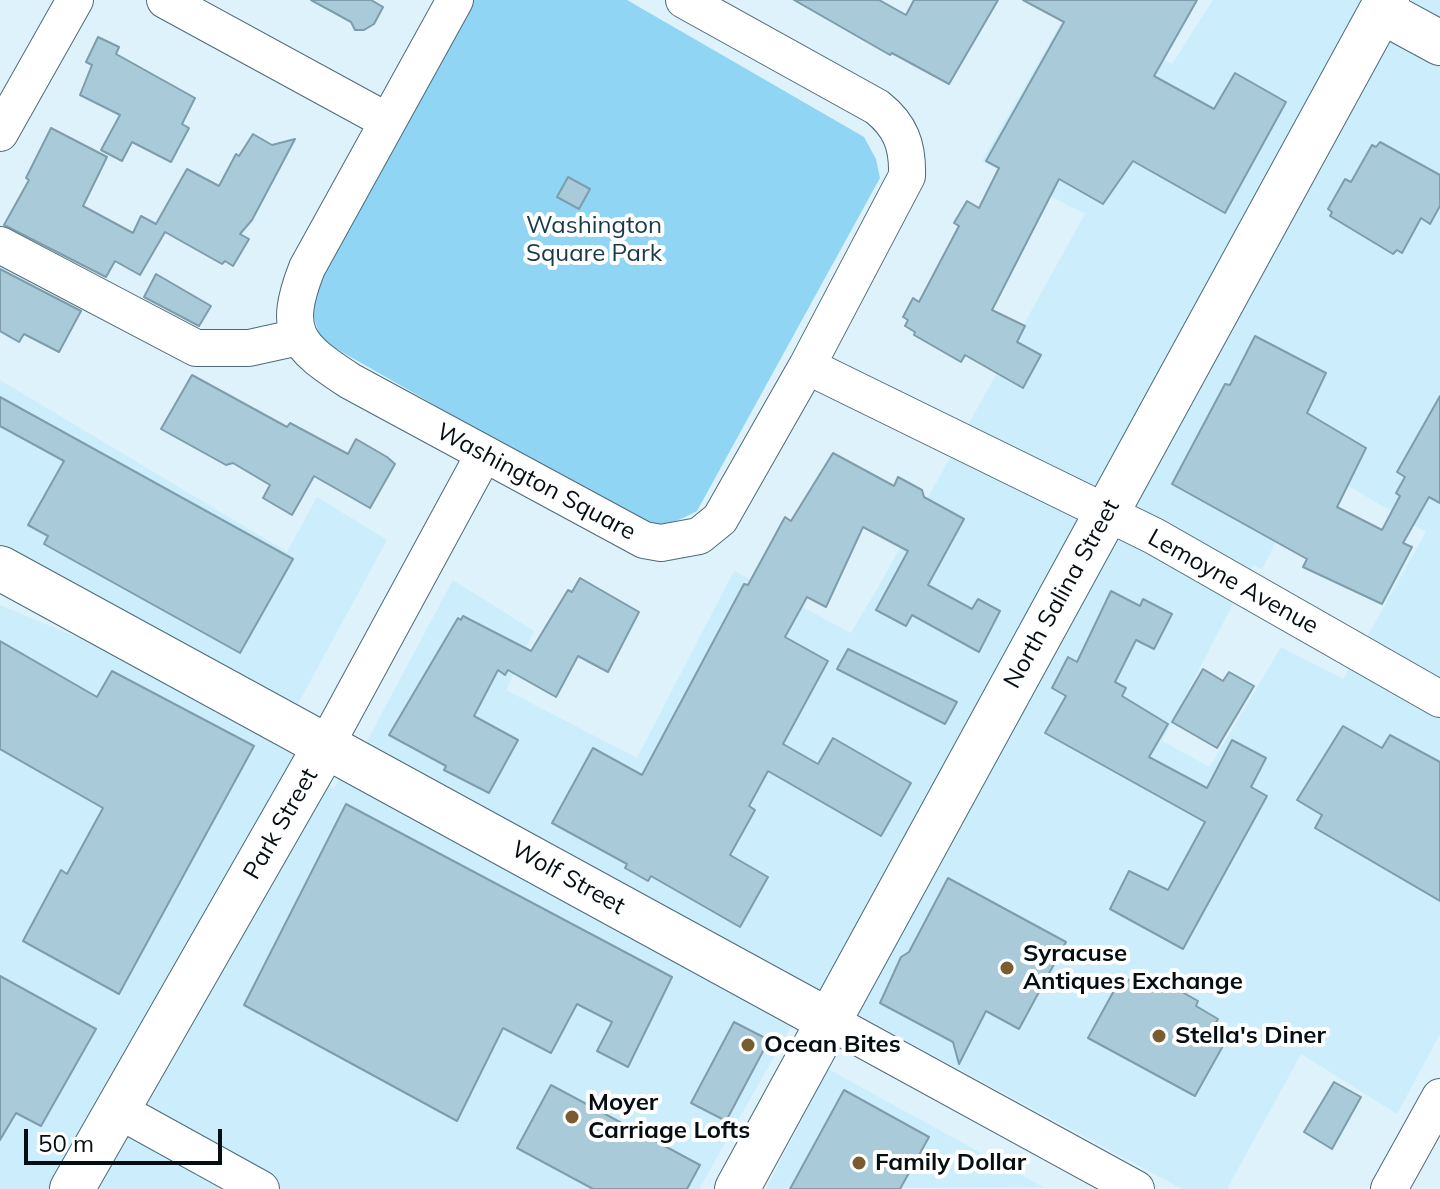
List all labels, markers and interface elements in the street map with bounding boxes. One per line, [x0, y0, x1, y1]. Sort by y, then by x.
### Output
park label: Washington Square Park [526, 212, 662, 268]
street label: Washington Square [431, 417, 641, 547]
street label: North Salina Street [998, 494, 1126, 694]
street label: Lemoyne Avenue [1143, 523, 1323, 641]
street label: Park Street [238, 763, 324, 885]
street label: Wolf Street [506, 835, 630, 921]
place label: Syracuse Antiques Exchange [1023, 940, 1243, 996]
marker: Syracuse Antiques Exchange [998, 959, 1016, 977]
place label: Stella's Diner [1175, 1022, 1326, 1050]
marker: Stella's Diner [1150, 1027, 1168, 1045]
place label: Ocean Bites [764, 1031, 901, 1059]
marker: Ocean Bites [739, 1036, 757, 1054]
place label: Moyer Carriage Lofts [588, 1089, 750, 1145]
marker: Moyer Carriage Lofts [563, 1108, 581, 1126]
scale bar [28, 1113, 226, 1163]
text: 50 m [38, 1128, 94, 1158]
place label: Family Dollar [875, 1149, 1026, 1177]
marker: Family Dollar [850, 1154, 868, 1172]

